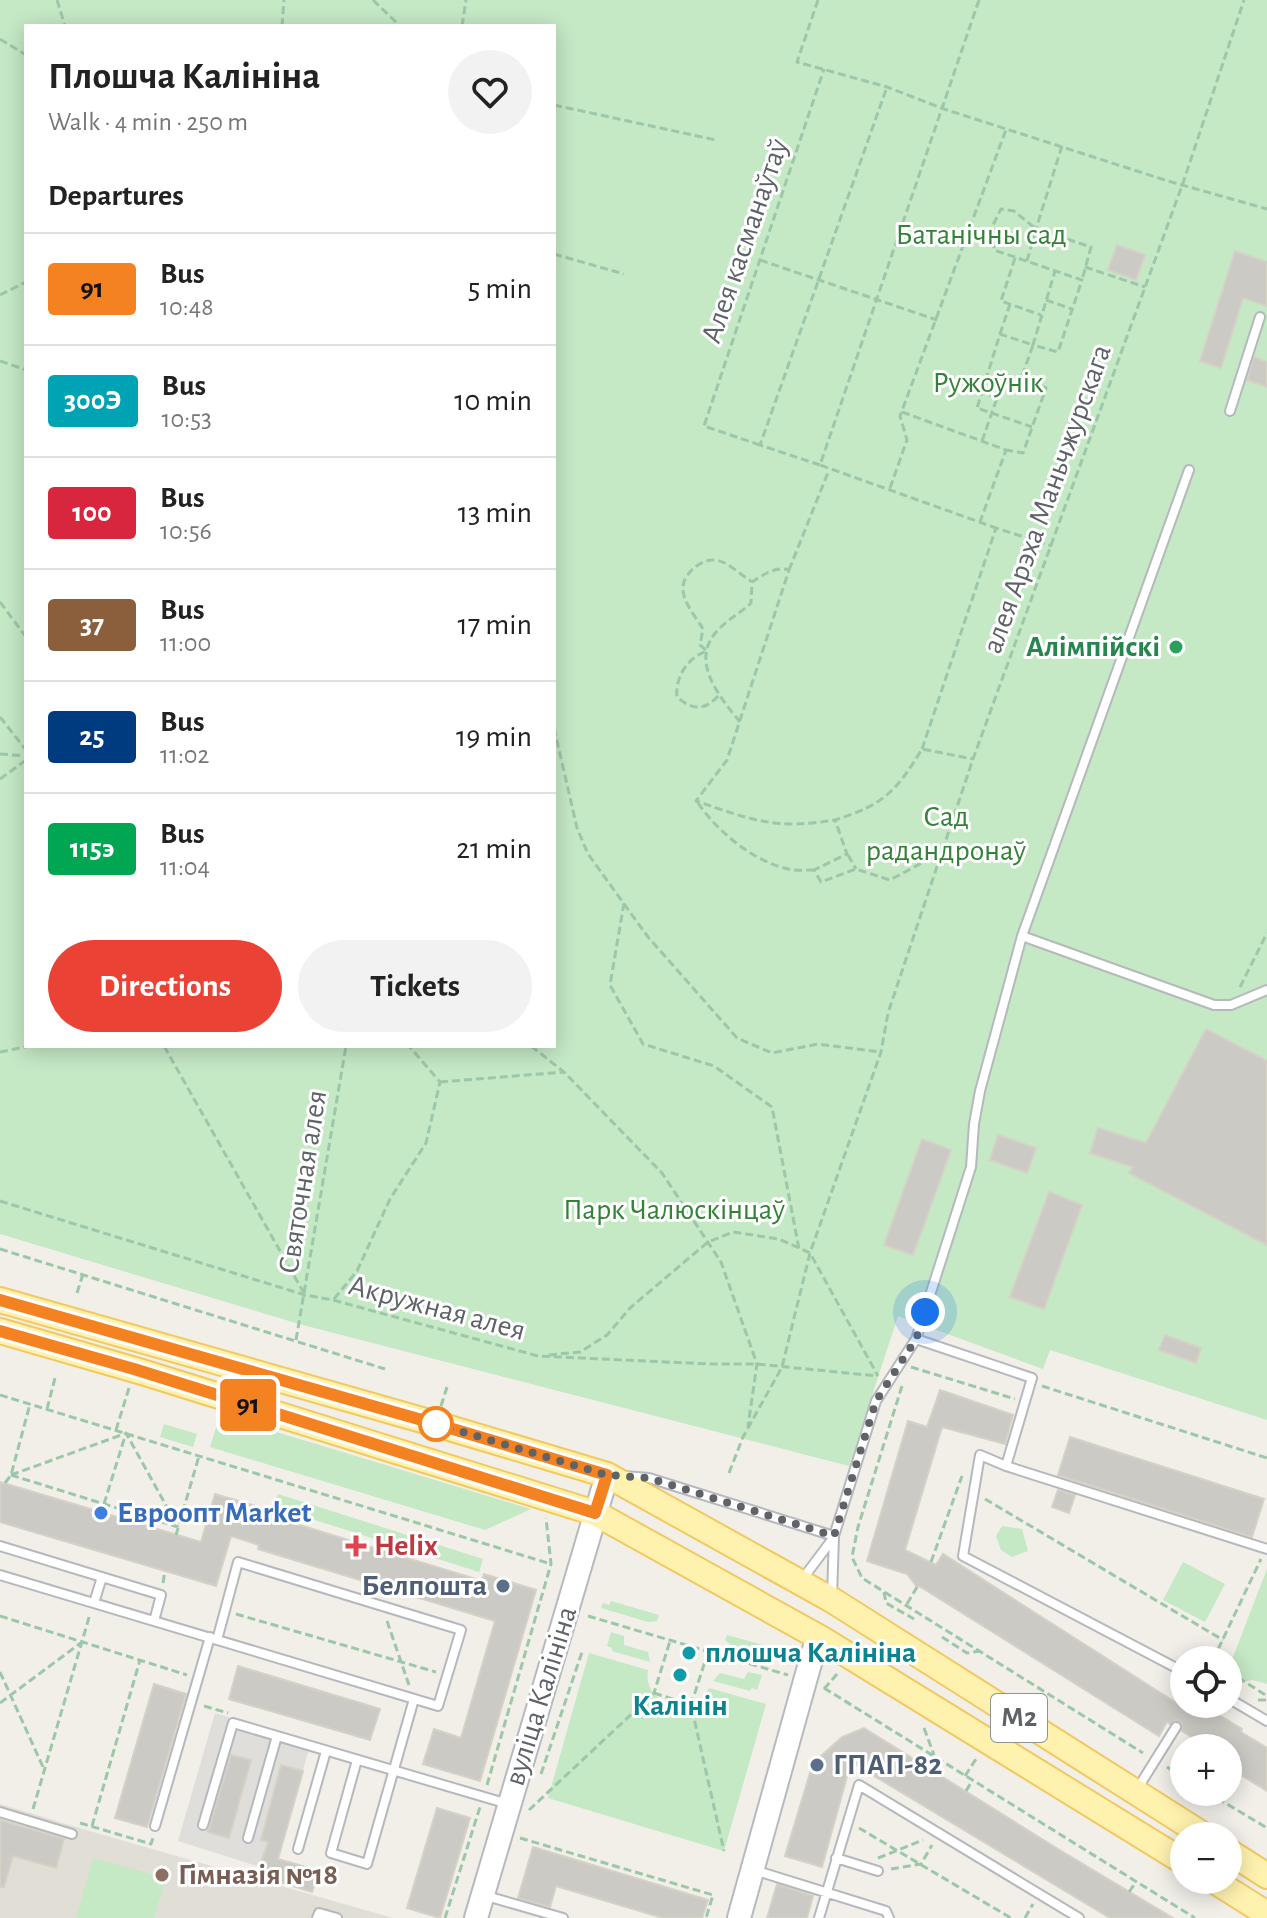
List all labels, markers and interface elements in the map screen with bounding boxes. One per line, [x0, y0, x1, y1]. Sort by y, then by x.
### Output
button: heart [448, 50, 532, 134]
text: Плошча Калініна [48, 58, 320, 96]
text: Walk · 4 min · 250 m [48, 109, 248, 135]
street label: Алея касманаўтаў [696, 135, 794, 347]
text: Departures [48, 181, 184, 211]
park label: Батанічны сад [895, 220, 1067, 250]
text: Bus [160, 259, 205, 289]
text: 5 min [468, 274, 532, 304]
text: 91 [80, 275, 104, 303]
text: 10:48 [160, 294, 213, 320]
street label: алея Арэха Маньчжурскага [977, 341, 1117, 657]
park label: Ружоўнік [932, 368, 1044, 398]
text: Bus [162, 371, 206, 401]
text: 10 min [454, 386, 532, 416]
text: 300Э [64, 387, 122, 415]
text: 10:53 [162, 406, 212, 432]
text: Bus [160, 483, 205, 513]
text: 13 min [458, 498, 532, 528]
text: 100 [72, 499, 112, 527]
text: 10:56 [160, 518, 212, 544]
text: Bus [160, 595, 205, 625]
text: 17 min [457, 610, 532, 640]
text: 37 [80, 611, 104, 639]
text: 11:00 [160, 630, 211, 656]
place label: Алімпійскі [1026, 632, 1160, 662]
marker: Алімпійскі [1167, 638, 1185, 656]
text: Bus [160, 707, 205, 737]
text: 19 min [456, 722, 532, 752]
text: 25 [79, 723, 105, 751]
text: 11:02 [160, 742, 209, 768]
park label: Сад радандронаў [866, 802, 1026, 866]
text: Bus [160, 819, 205, 849]
text: 21 min [456, 834, 532, 864]
text: 115э [70, 835, 114, 863]
text: 11:04 [160, 854, 210, 880]
button: Directions [48, 940, 282, 1032]
button: Tickets [298, 940, 532, 1032]
street label: Святочная алея [274, 1088, 332, 1276]
park label: Парк Чалюскінцаў [563, 1195, 785, 1225]
street label: Акружная алея [345, 1270, 529, 1346]
your location [905, 1292, 945, 1332]
line badge: 91 [212, 1379, 284, 1431]
text: 91 [236, 1391, 260, 1419]
unlabelled marker [419, 1407, 453, 1441]
place label: Евроопт Market [117, 1498, 312, 1528]
marker: Евроопт Market [92, 1504, 110, 1522]
place label: Helix [374, 1531, 438, 1561]
marker: Helix [345, 1535, 367, 1557]
place label: Белпошта [362, 1571, 487, 1601]
marker: Белпошта [494, 1577, 512, 1595]
street label: вуліца Калініна [500, 1603, 582, 1789]
place label: плошча Калініна [705, 1638, 916, 1668]
marker: плошча Калініна [680, 1644, 698, 1662]
map controls [1170, 1646, 1242, 1894]
button: locate [1170, 1646, 1242, 1718]
marker: Калінін [671, 1666, 689, 1684]
place label: Калінін [632, 1691, 728, 1721]
road number: М2 [991, 1694, 1047, 1742]
button: + [1170, 1734, 1242, 1806]
place label: ГПАП-82 [833, 1750, 942, 1780]
marker: ГПАП-82 [808, 1756, 826, 1774]
button: − [1170, 1822, 1242, 1894]
place label: Гімназія №18 [178, 1860, 338, 1890]
marker: Гімназія №18 [153, 1866, 171, 1884]

